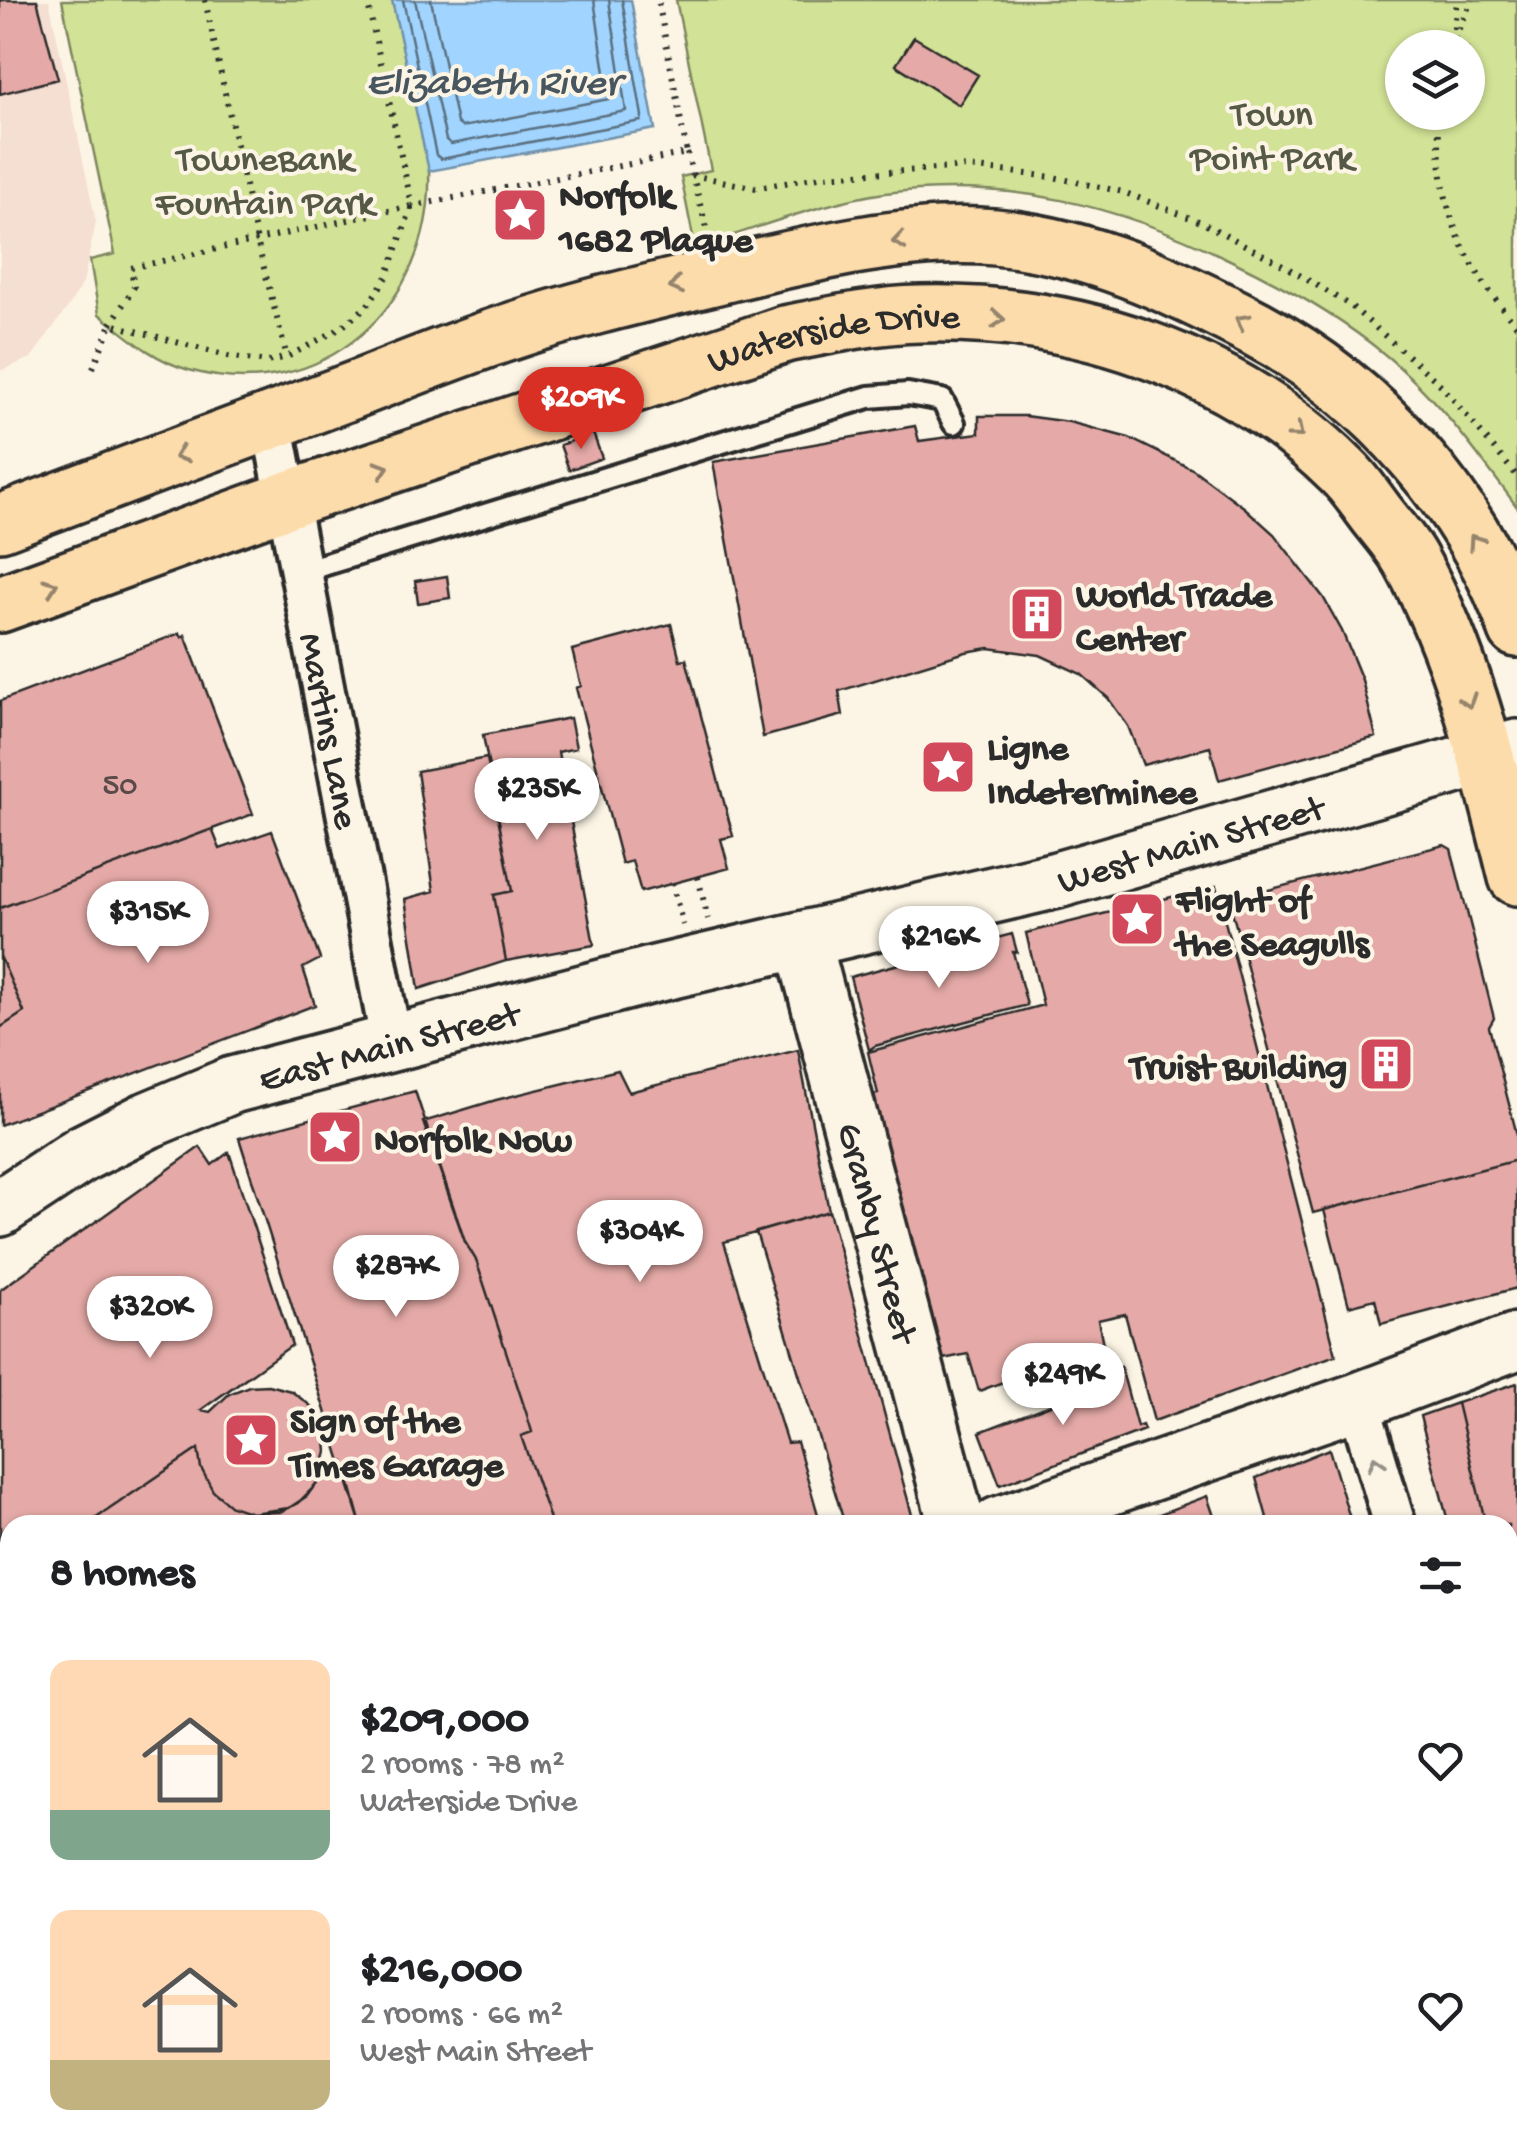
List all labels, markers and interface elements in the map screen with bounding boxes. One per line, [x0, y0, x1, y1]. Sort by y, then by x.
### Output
map controls [1385, 30, 1485, 130]
button: layers [1385, 30, 1485, 130]
water label: Elizabeth River [366, 62, 628, 109]
park label: Town Point Park [1189, 95, 1357, 183]
park label: TowneBank Fountain Park [154, 140, 378, 228]
place label: Norfolk 1682 Plaque [557, 177, 754, 265]
place icon: Norfolk 1682 Plaque [490, 185, 550, 245]
one-way arrow [890, 230, 907, 251]
one-way arrow [668, 274, 685, 295]
street label: Waterside Drive [703, 298, 961, 386]
one-way arrow [990, 308, 1006, 329]
one-way arrow [1235, 314, 1253, 334]
pin: $209K [511, 367, 651, 452]
text: $209K [540, 380, 622, 418]
one-way arrow [1285, 420, 1303, 438]
one-way arrow [173, 443, 190, 464]
one-way arrow [372, 460, 389, 480]
one-way arrow [1469, 534, 1487, 553]
place label: World Trade Center [1076, 576, 1274, 664]
one-way arrow [41, 577, 58, 598]
building icon: World Trade Center [1007, 584, 1067, 644]
street label: Martins Lane [285, 630, 366, 833]
one-way arrow [1457, 691, 1477, 708]
place label: Ligne Indeterminee [987, 729, 1199, 817]
place icon: Ligne Indeterminee [918, 737, 978, 797]
pin: $235K [467, 758, 607, 843]
house number: 50 [103, 768, 138, 806]
text: $235K [496, 771, 578, 809]
street label: West Main Street [1054, 788, 1333, 907]
pin: $315K [78, 881, 218, 966]
place label: Flight of the Seagulls [1173, 881, 1371, 969]
place icon: Flight of the Seagulls [1107, 889, 1167, 949]
text: $315K [109, 894, 187, 932]
pin: $216K [869, 906, 1009, 991]
text: $216K [901, 919, 977, 957]
street label: East Main Street [255, 994, 528, 1105]
building icon: Truist Building [1356, 1034, 1416, 1094]
place label: Truist Building [1127, 1048, 1347, 1092]
place icon: Norfolk Now [305, 1107, 365, 1167]
street label: Granby Street [824, 1119, 925, 1352]
place label: Norfolk Now [374, 1121, 572, 1165]
pin: $304K [570, 1200, 710, 1285]
text: $304K [599, 1213, 681, 1251]
pin: $287K [326, 1235, 466, 1320]
text: $287K [355, 1248, 437, 1286]
pin: $320K [80, 1276, 220, 1361]
text: $320K [109, 1289, 191, 1327]
pin: $249K [993, 1343, 1133, 1428]
text: $249K [1024, 1356, 1102, 1394]
place label: Sign of the Times Garage [287, 1402, 505, 1490]
place icon: Sign of the Times Garage [221, 1410, 281, 1470]
one-way arrow [1367, 1455, 1388, 1472]
icon: filters [1413, 1548, 1468, 1603]
text: 8 homes [50, 1551, 194, 1600]
text: $209,000 [360, 1698, 529, 1747]
icon: home [130, 1700, 250, 1820]
icon: heart [1413, 1733, 1468, 1788]
text: 2 rooms · 78 m² [360, 1747, 565, 1785]
text: Waterside Drive [360, 1785, 577, 1823]
text: $216,000 [360, 1948, 522, 1997]
icon: home [130, 1950, 250, 2070]
icon: heart [1413, 1983, 1468, 2038]
text: 2 rooms · 66 m² [360, 1997, 563, 2035]
text: West Main Street [360, 2035, 591, 2073]

